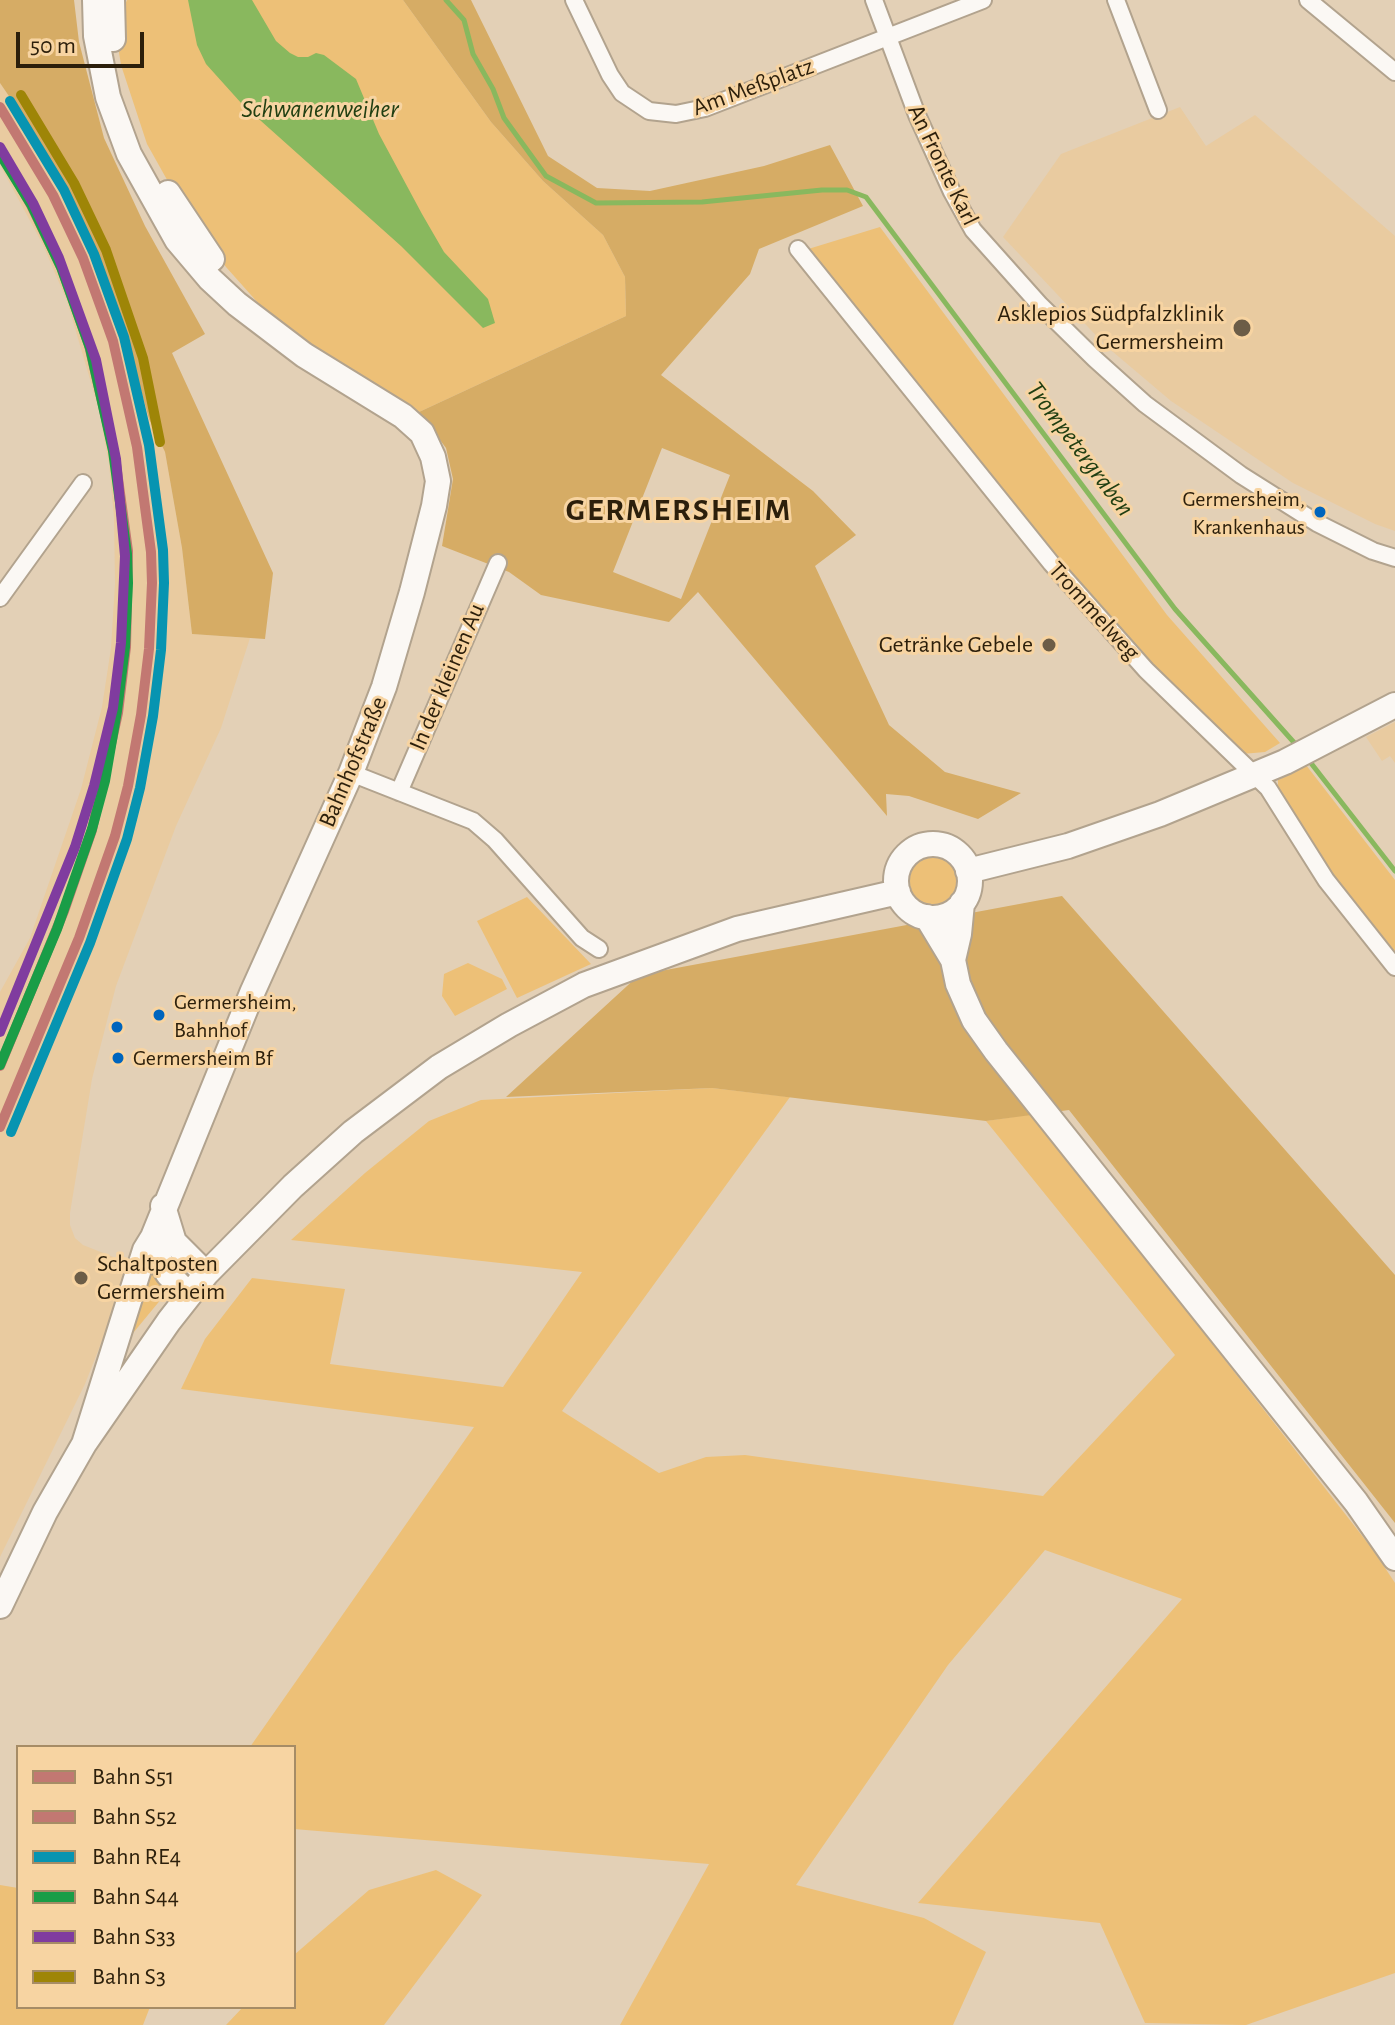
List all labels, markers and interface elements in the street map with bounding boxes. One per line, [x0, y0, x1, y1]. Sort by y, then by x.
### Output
scale bar [20, 16, 148, 66]
text: 50 m [30, 34, 76, 58]
street label: Am Meßplatz [689, 52, 817, 122]
water label: Schwanenweiher [241, 93, 399, 125]
street label: An Fronte Karl [901, 100, 985, 230]
place label: Asklepios Südpfalzklinik Germersheim [997, 300, 1224, 356]
marker: Asklepios Südpfalzklinik Germersheim [1231, 317, 1253, 339]
water label: Trompetergraben [1019, 375, 1141, 523]
place label: Germersheim, Krankenhaus [1182, 486, 1305, 538]
district label: GERMERSHEIM [566, 491, 792, 529]
marker: Germersheim, Krankenhaus [1312, 504, 1328, 520]
street label: Trommelweg [1042, 556, 1146, 666]
street label: In der kleinen Au [403, 599, 491, 755]
place label: Getränke Gebele [879, 631, 1033, 659]
marker: Getränke Gebele [1040, 636, 1058, 654]
street label: Bahnhofstraße [313, 692, 393, 832]
place label: Germersheim, Bahnhof [174, 989, 297, 1040]
marker: Germersheim, Bahnhof [151, 1007, 167, 1023]
unlabelled marker [109, 1019, 125, 1035]
place label: Germersheim Bf [133, 1045, 273, 1071]
marker: Germersheim Bf [110, 1050, 126, 1066]
place label: Schaltposten Germersheim [97, 1250, 225, 1306]
marker: Schaltposten Germersheim [72, 1269, 90, 1287]
legend [16, 1745, 296, 2009]
text: Bahn S51 [92, 1765, 174, 1789]
text: Bahn S52 [92, 1805, 177, 1829]
text: Bahn RE4 [92, 1845, 181, 1869]
text: Bahn S44 [92, 1885, 179, 1909]
text: Bahn S33 [92, 1925, 176, 1949]
text: Bahn S3 [92, 1965, 166, 1989]

